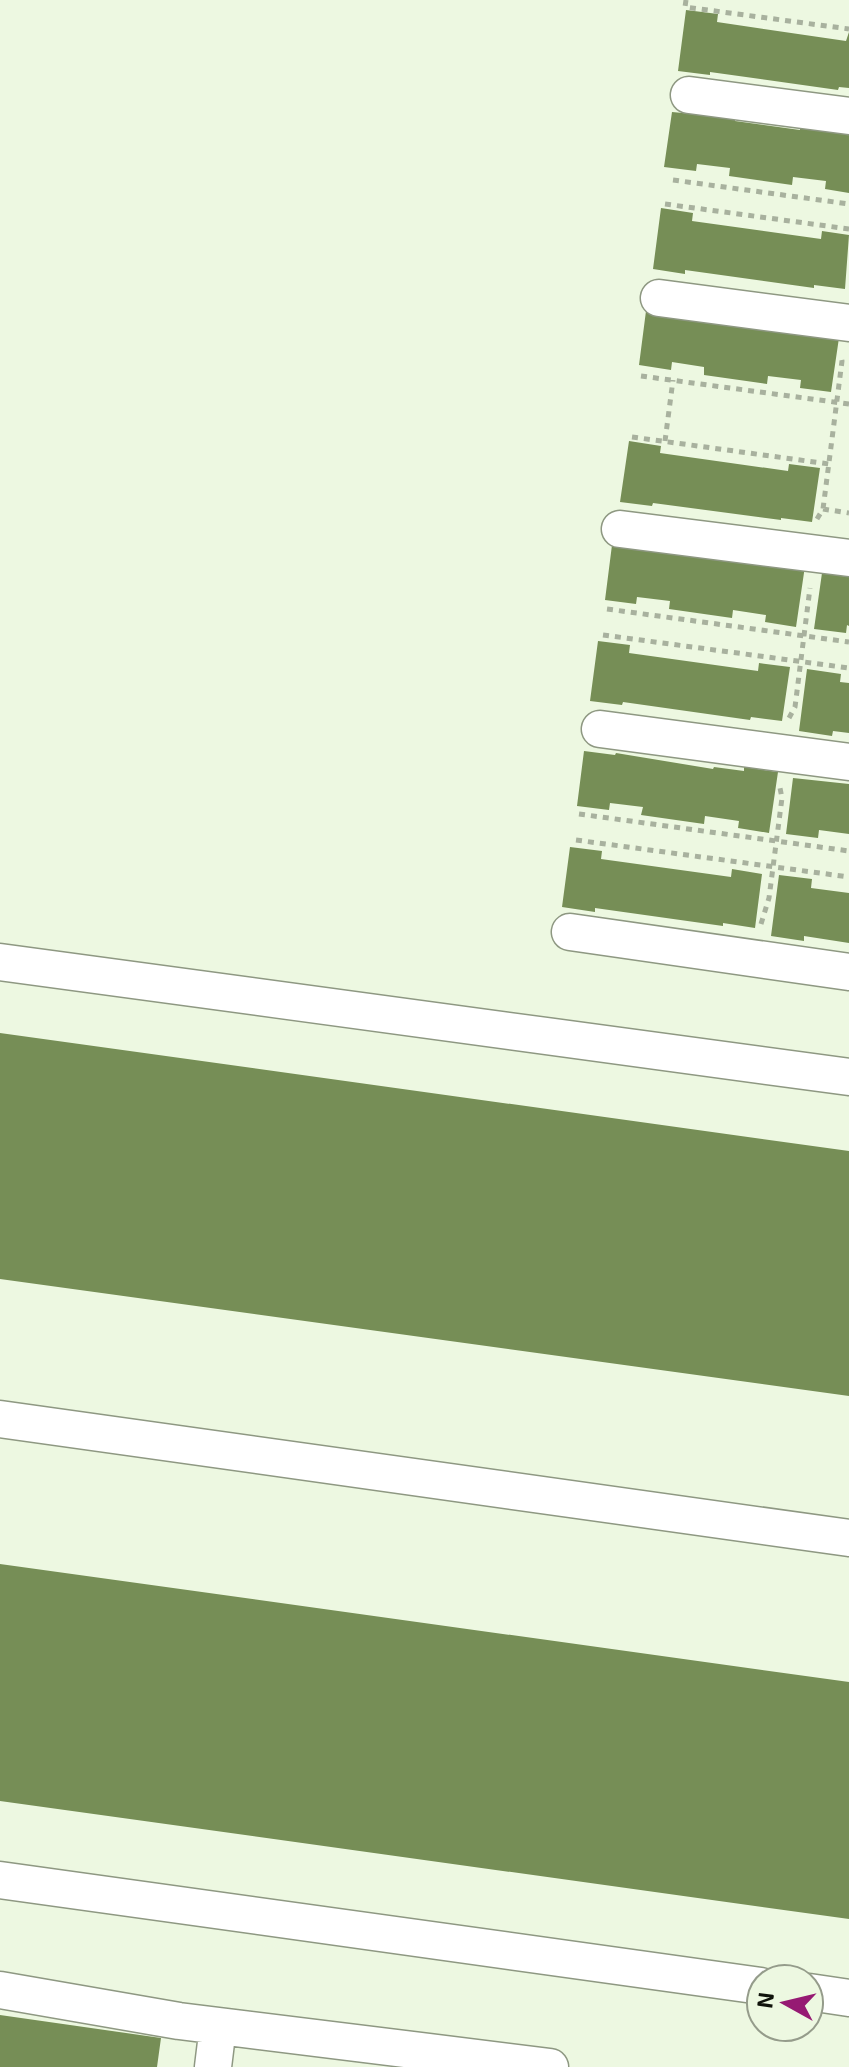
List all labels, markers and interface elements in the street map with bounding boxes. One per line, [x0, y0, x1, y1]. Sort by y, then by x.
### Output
north arrow [745, 1963, 825, 2043]
text: N [750, 1990, 778, 2010]

